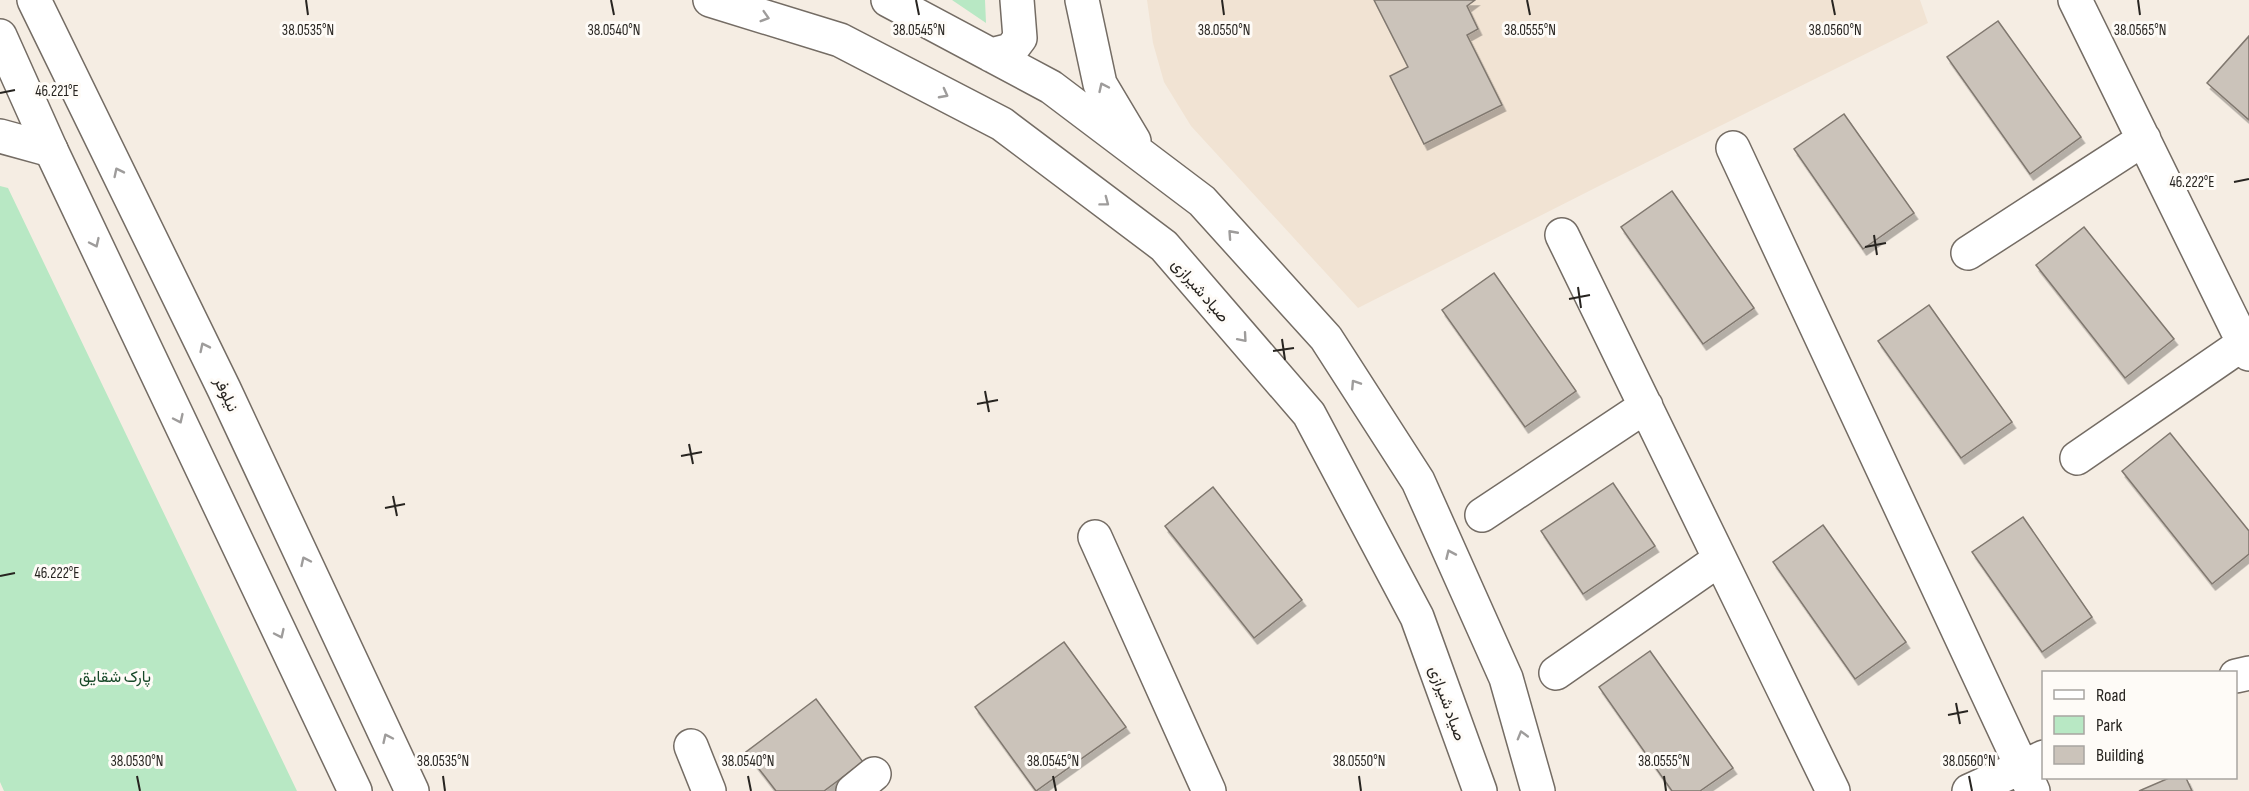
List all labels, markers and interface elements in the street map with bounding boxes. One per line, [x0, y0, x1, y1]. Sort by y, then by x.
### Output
one-way arrow [760, 10, 770, 22]
text: 38.0535°N [282, 21, 334, 40]
text: 38.0540°N [588, 21, 640, 40]
text: 38.0545°N [893, 21, 945, 40]
text: 38.0550°N [1198, 21, 1250, 40]
text: 38.0555°N [1504, 21, 1556, 40]
text: 38.0560°N [1808, 21, 1862, 40]
text: 38.0565°N [2114, 21, 2166, 40]
text: 46.221°E [35, 82, 79, 101]
one-way arrow [1098, 83, 1110, 94]
one-way arrow [938, 87, 948, 98]
one-way arrow [114, 167, 126, 178]
text: 46.222°E [2169, 173, 2215, 192]
one-way arrow [1099, 195, 1110, 206]
one-way arrow [1228, 230, 1239, 241]
one-way arrow [88, 237, 100, 248]
street label: صیاد شیرازی [1167, 255, 1233, 327]
one-way arrow [1236, 332, 1247, 342]
one-way arrow [199, 342, 211, 353]
street label: نیلوفر [209, 373, 242, 415]
one-way arrow [1351, 380, 1363, 390]
one-way arrow [171, 413, 183, 424]
one-way arrow [1445, 549, 1457, 560]
one-way arrow [300, 557, 312, 568]
text: 46.222°E [34, 564, 80, 583]
one-way arrow [273, 627, 285, 638]
street label: صیاد شیرازی [1424, 664, 1469, 743]
park label: پارک شقایق [79, 668, 151, 688]
legend [2042, 671, 2237, 779]
text: Road [2096, 685, 2126, 706]
text: Park [2096, 715, 2122, 736]
one-way arrow [1517, 730, 1529, 741]
one-way arrow [383, 733, 395, 744]
text: Building [2096, 745, 2144, 766]
text: 38.0530°N [111, 752, 163, 771]
text: 38.0535°N [417, 752, 469, 771]
text: 38.0540°N [722, 752, 774, 771]
text: 38.0545°N [1027, 752, 1079, 771]
text: 38.0550°N [1333, 752, 1385, 771]
text: 38.0555°N [1638, 752, 1690, 771]
text: 38.0560°N [1942, 752, 1996, 771]

